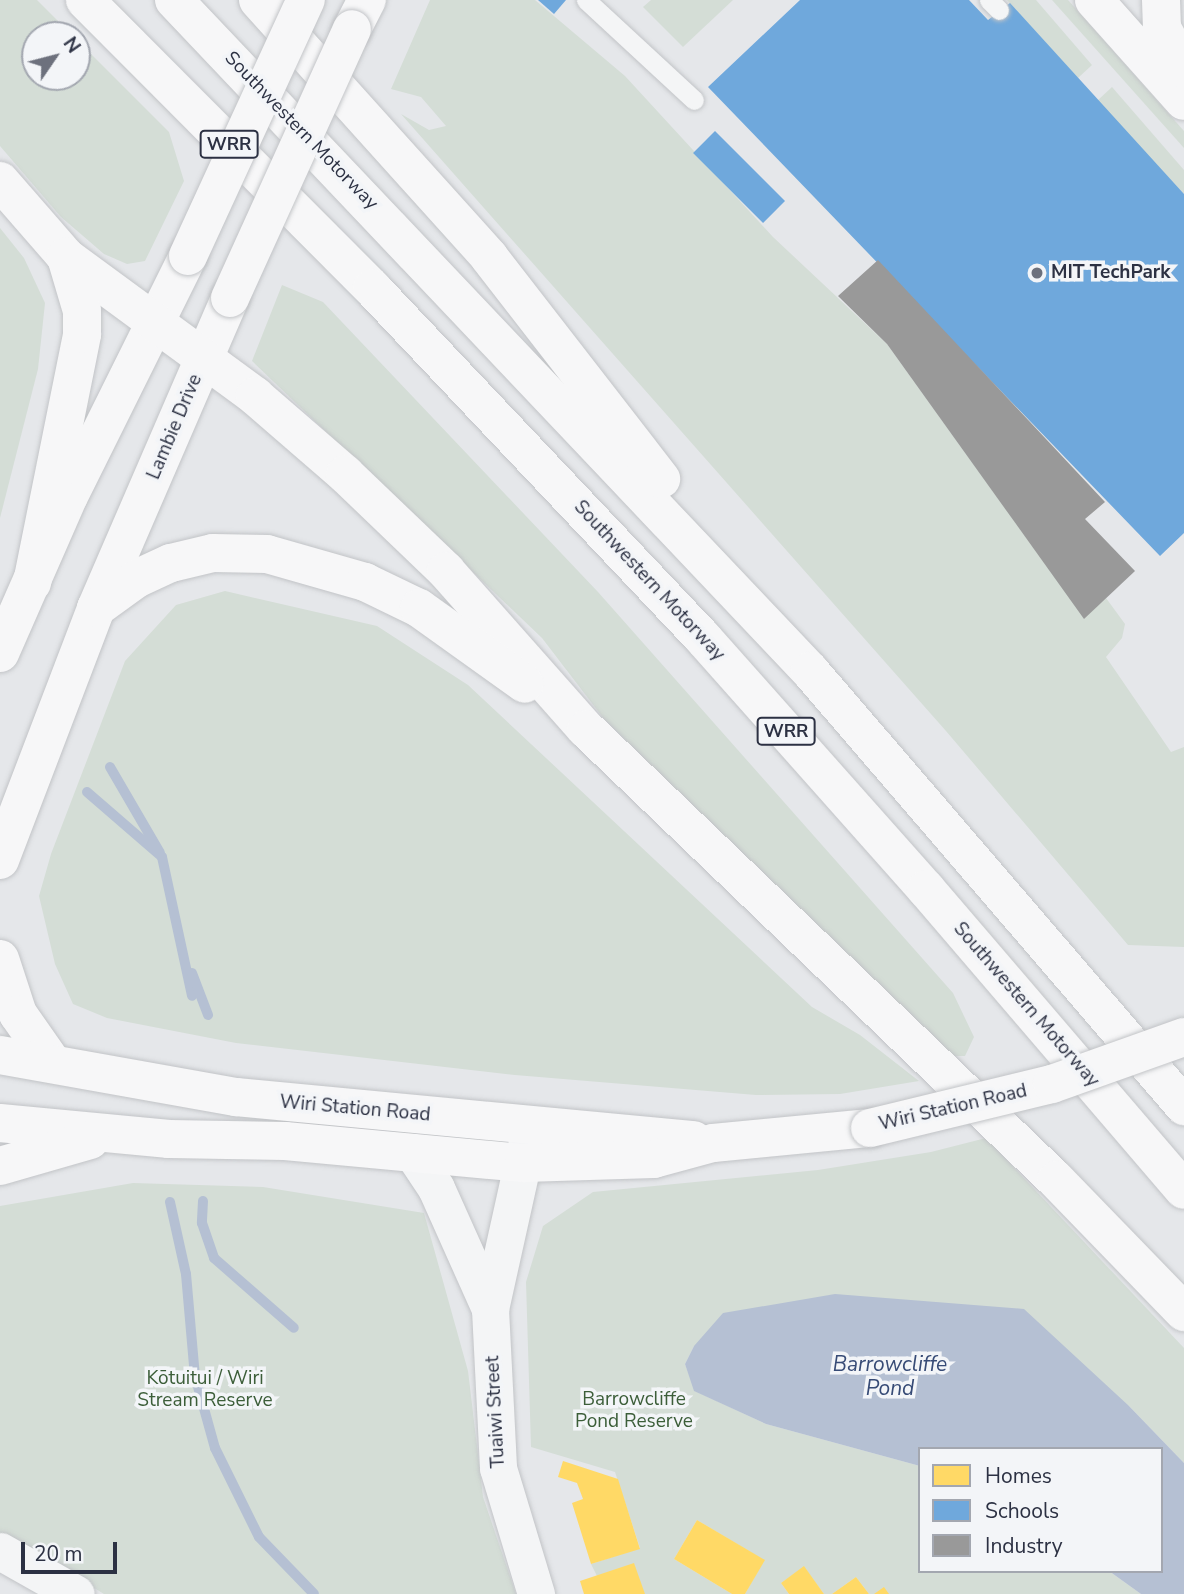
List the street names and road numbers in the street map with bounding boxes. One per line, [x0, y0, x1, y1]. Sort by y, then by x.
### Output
street label: Southwestern Motorway [219, 47, 383, 215]
road number: WRR [199, 130, 259, 159]
street label: Lambie Drive [143, 371, 207, 483]
street label: Southwestern Motorway [569, 496, 729, 666]
road number: WRR [756, 716, 816, 746]
street label: Southwestern Motorway [948, 918, 1104, 1092]
street label: Wiri Station Road [877, 1080, 1029, 1136]
street label: Wiri Station Road [279, 1091, 431, 1127]
street label: Tuaiwi Street [482, 1355, 510, 1469]

